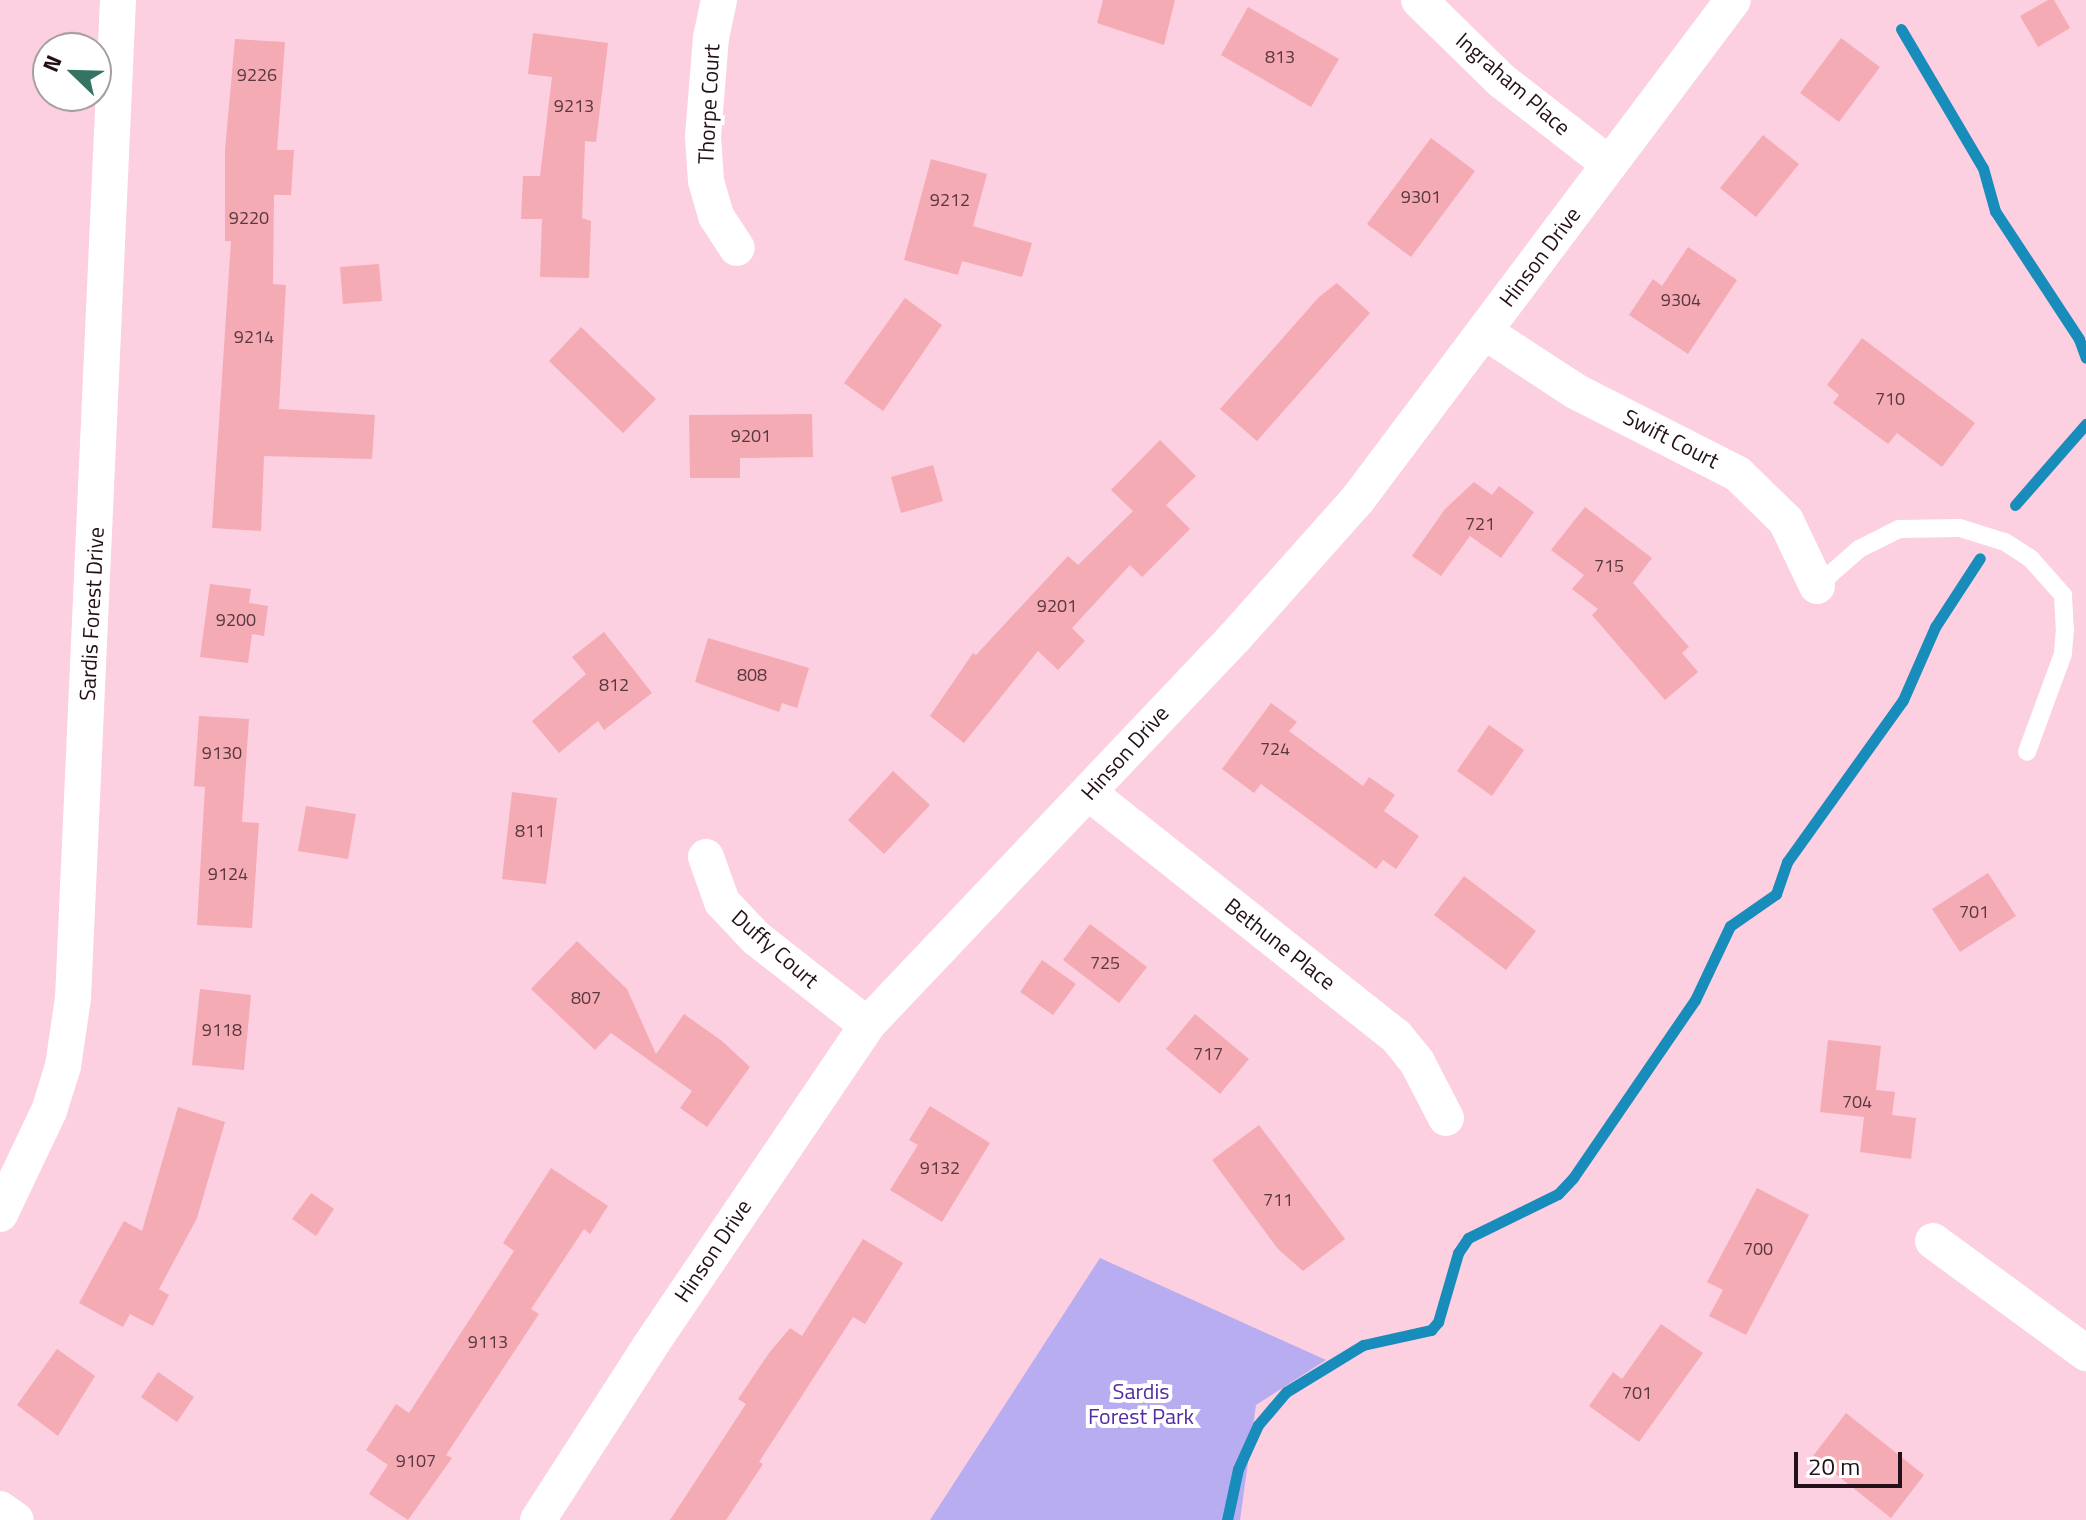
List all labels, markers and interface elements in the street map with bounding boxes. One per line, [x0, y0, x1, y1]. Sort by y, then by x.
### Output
street label: Ingraham Place [1450, 27, 1576, 141]
north arrow [32, 32, 112, 112]
street label: Thorpe Court [693, 43, 725, 165]
house number: 813 [1265, 46, 1295, 68]
text: N [33, 50, 70, 77]
house number: 9226 [237, 64, 277, 86]
house number: 9213 [554, 95, 594, 117]
house number: 9301 [1401, 186, 1441, 208]
house number: 9212 [930, 189, 970, 211]
street label: Hinson Drive [1494, 202, 1586, 312]
house number: 9220 [229, 207, 269, 229]
house number: 9304 [1661, 289, 1701, 311]
house number: 9214 [234, 326, 274, 348]
house number: 710 [1875, 388, 1905, 410]
street label: Swift Court [1619, 404, 1723, 474]
house number: 9201 [731, 425, 771, 447]
house number: 721 [1465, 513, 1495, 535]
street label: Sardis Forest Drive [74, 526, 110, 702]
house number: 715 [1594, 555, 1624, 577]
house number: 9201 [1037, 595, 1077, 617]
house number: 9200 [216, 609, 256, 631]
house number: 808 [737, 664, 767, 686]
house number: 812 [599, 674, 629, 696]
street label: Hinson Drive [1076, 700, 1174, 806]
house number: 724 [1260, 738, 1290, 760]
house number: 9130 [202, 742, 242, 764]
house number: 811 [515, 820, 545, 842]
house number: 9124 [208, 863, 248, 885]
street label: Bethune Place [1219, 893, 1341, 995]
house number: 701 [1959, 901, 1989, 923]
street label: Duffy Court [726, 904, 824, 994]
house number: 725 [1090, 952, 1120, 974]
house number: 807 [571, 987, 601, 1009]
house number: 9118 [202, 1019, 242, 1041]
house number: 717 [1193, 1043, 1223, 1065]
house number: 704 [1842, 1091, 1872, 1113]
house number: 9132 [920, 1157, 960, 1179]
house number: 711 [1263, 1189, 1293, 1211]
street label: Hinson Drive [669, 1195, 757, 1307]
house number: 700 [1743, 1238, 1773, 1260]
house number: 9113 [468, 1331, 508, 1353]
park label: Sardis Forest Park [1088, 1378, 1194, 1430]
house number: 701 [1622, 1382, 1652, 1404]
scale bar [1798, 1436, 1906, 1486]
text: 20 m [1808, 1448, 1860, 1484]
house number: 9107 [396, 1450, 436, 1472]

